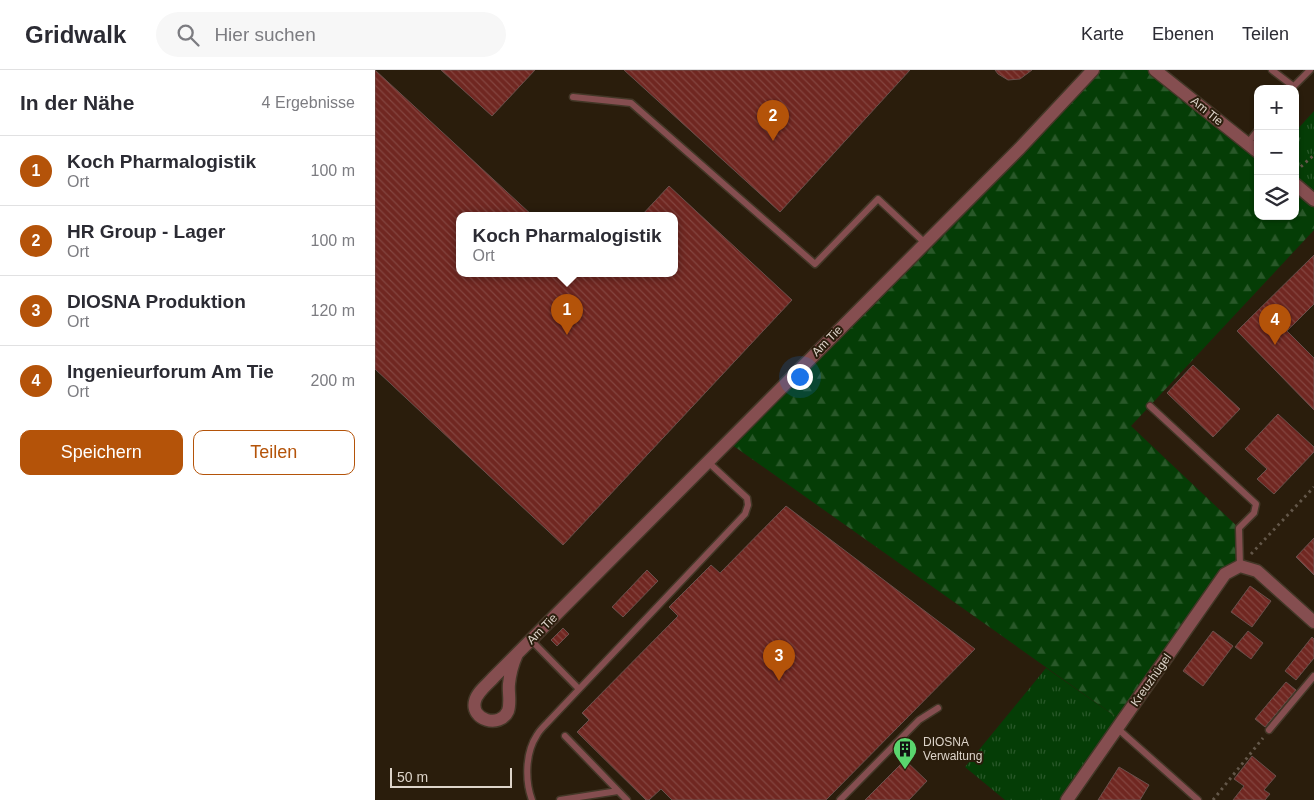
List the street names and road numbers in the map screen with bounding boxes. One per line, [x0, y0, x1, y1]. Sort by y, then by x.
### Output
street label: Am Tie [1188, 94, 1226, 128]
street label: Am Tie [809, 323, 845, 359]
street label: Am Tie [524, 611, 560, 647]
street label: Kreuzhügel [1128, 651, 1174, 709]

